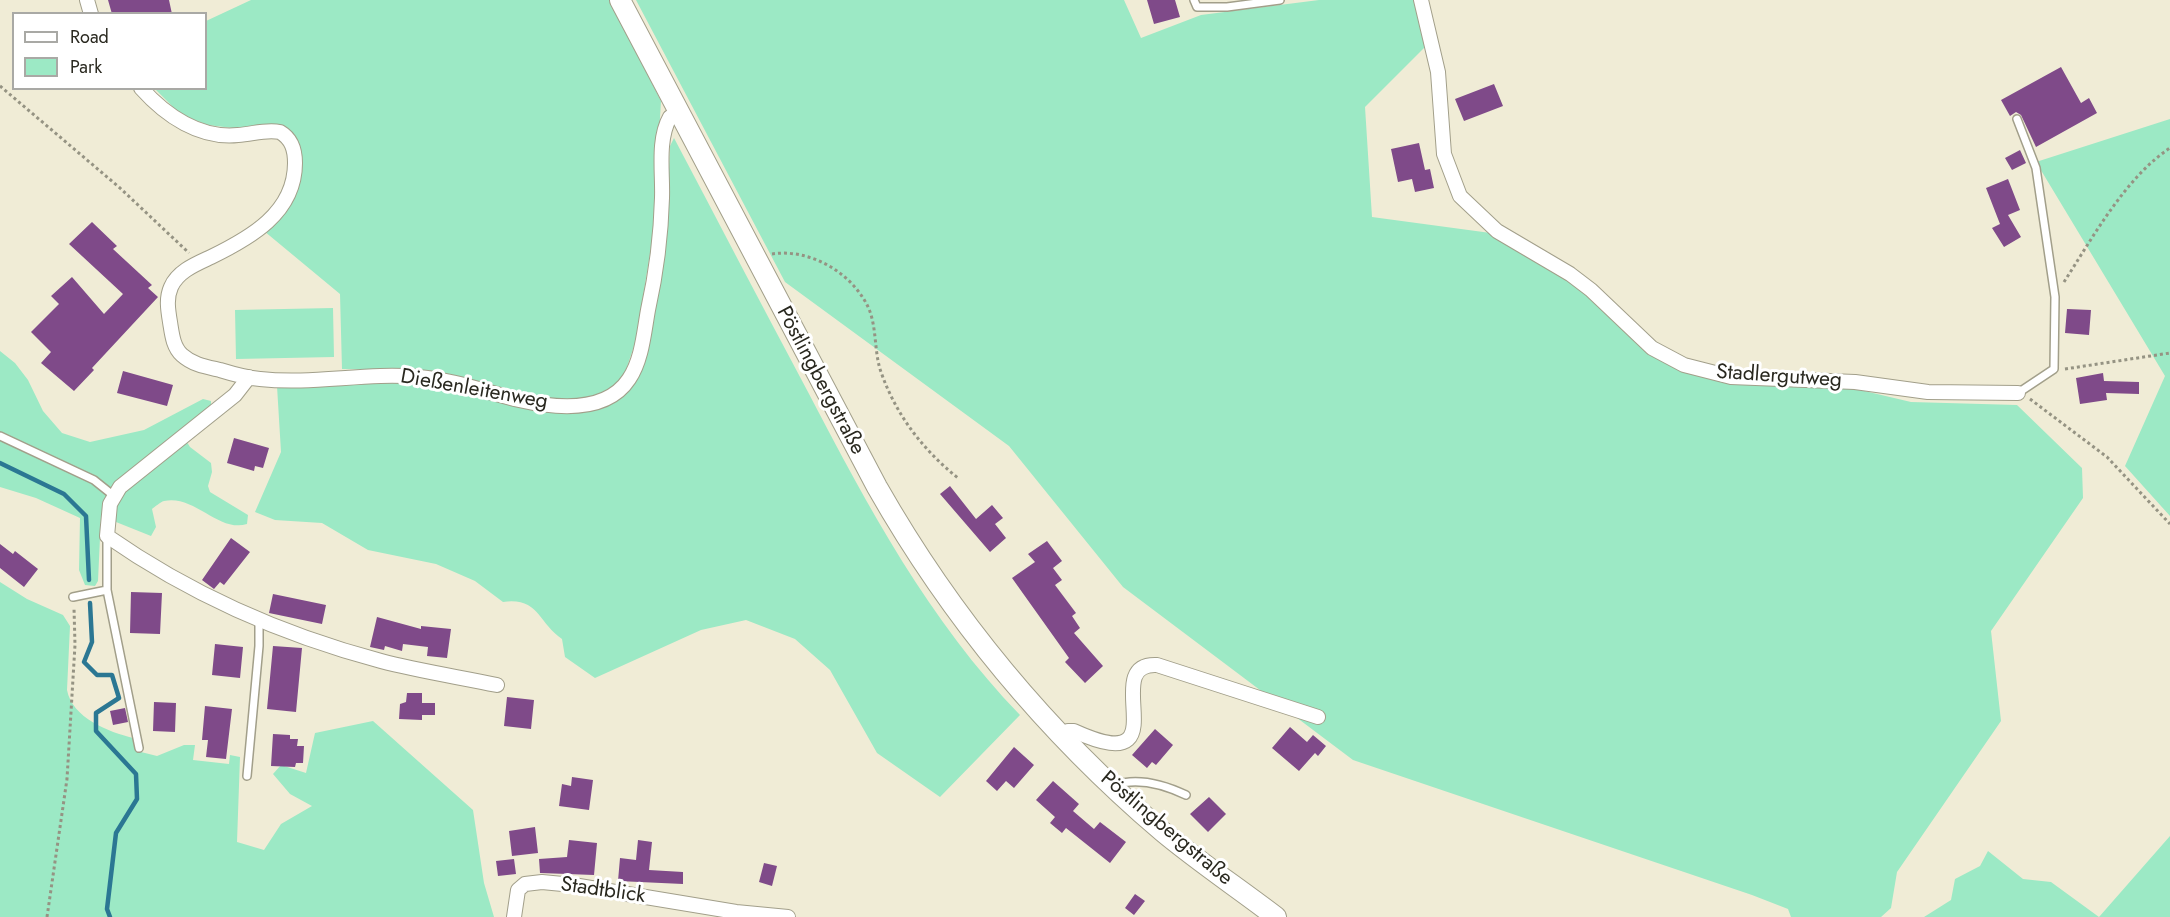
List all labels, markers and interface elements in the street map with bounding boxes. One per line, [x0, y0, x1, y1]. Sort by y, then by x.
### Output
legend [12, 12, 207, 90]
text: Road [70, 24, 109, 50]
text: Park [70, 54, 102, 80]
street label: Pöstlingbergstraße [770, 303, 870, 459]
street label: Stadlergutweg [1715, 360, 1843, 394]
street label: Dießenleitenweg [398, 365, 550, 415]
street label: Pöstlingbergstraße [1095, 767, 1237, 891]
street label: Stadtblick [559, 873, 647, 909]

